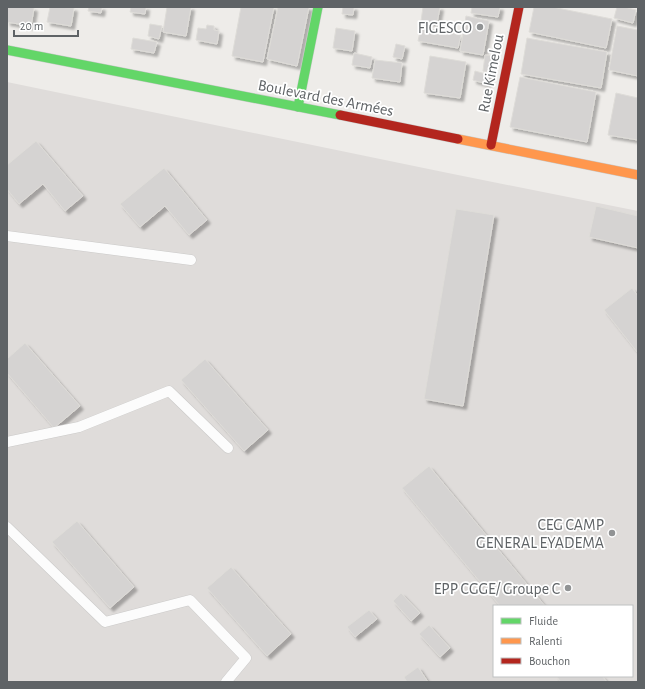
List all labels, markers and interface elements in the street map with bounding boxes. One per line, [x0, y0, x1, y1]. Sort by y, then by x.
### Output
scale bar [14, 12, 78, 38]
text: 20 m [20, 20, 43, 32]
place label: FIGESCO [418, 20, 472, 36]
marker: FIGESCO [475, 22, 485, 32]
street label: Rue Kimelou [476, 33, 506, 114]
street label: Boulevard des Armées [257, 77, 395, 119]
place label: CEG CAMP GENERAL EYADEMA [476, 517, 604, 551]
marker: CEG CAMP GENERAL EYADEMA [607, 528, 617, 538]
place label: EPP CGGE/ Groupe C [434, 581, 560, 597]
marker: EPP CGGE/ Groupe C [563, 583, 573, 593]
legend [493, 605, 633, 677]
text: Fluide [529, 615, 558, 627]
text: Ralenti [529, 635, 562, 647]
text: Bouchon [529, 655, 570, 667]

